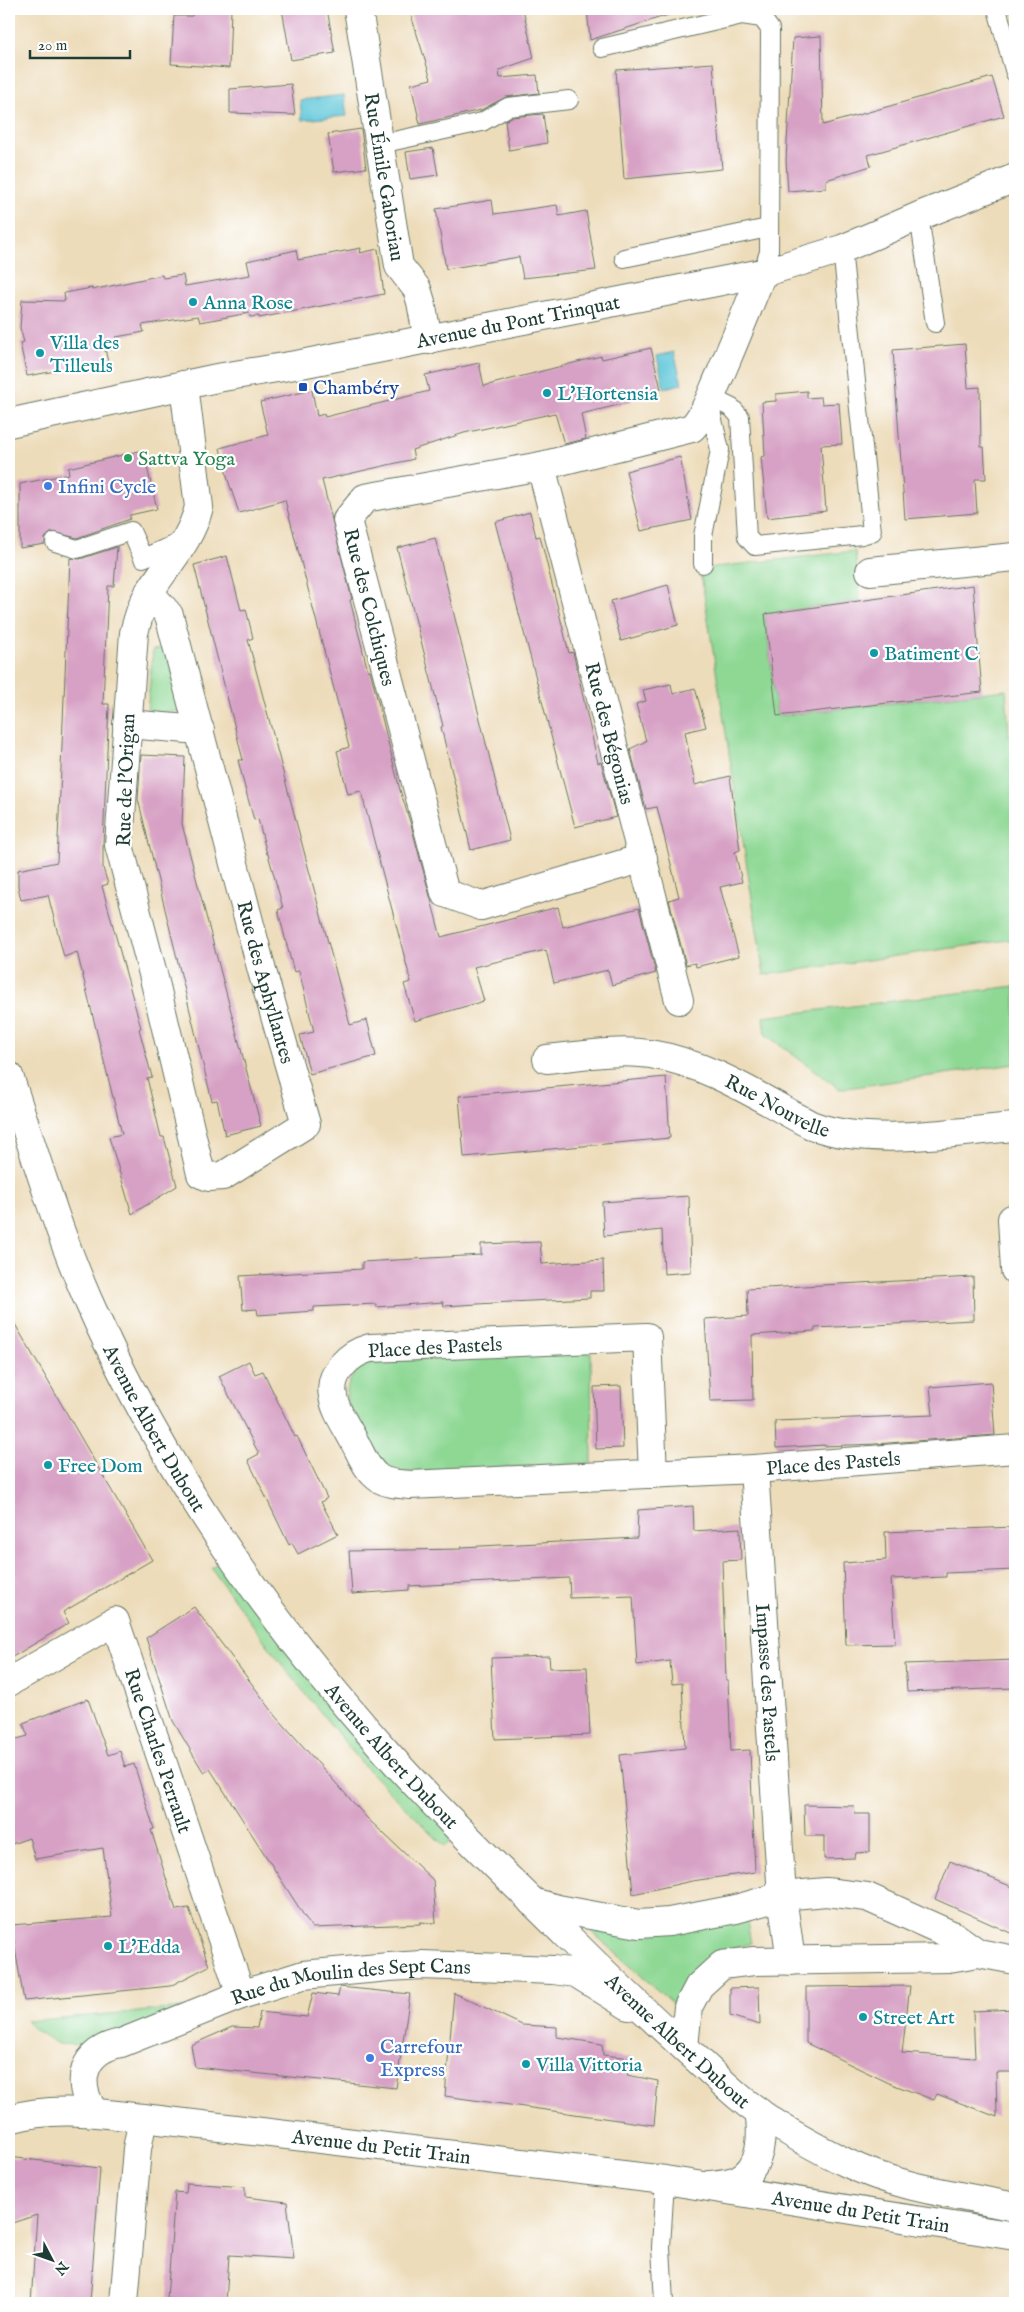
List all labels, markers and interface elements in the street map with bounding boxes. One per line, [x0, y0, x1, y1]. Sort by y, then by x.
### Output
scale bar [30, 28, 130, 60]
text: 20 m [38, 36, 68, 55]
street label: Rue Émile Gaboriau [358, 91, 409, 263]
street label: Avenue du Pont Trinquat [413, 290, 622, 355]
place label: Anna Rose [202, 291, 293, 316]
marker: Anna Rose [187, 296, 199, 308]
place label: Villa des Tilleuls [49, 331, 119, 379]
marker: Villa des Tilleuls [34, 347, 46, 359]
place label: Chambéry [313, 376, 399, 401]
marker: Chambéry [297, 381, 309, 393]
place label: L'Hortensia [557, 382, 658, 407]
marker: L'Hortensia [541, 387, 553, 399]
place label: Sattva Yoga [138, 447, 235, 472]
marker: Sattva Yoga [122, 452, 134, 464]
place label: Infini Cycle [58, 475, 156, 500]
marker: Infini Cycle [42, 480, 54, 492]
street label: Rue des Colchiques [337, 526, 400, 689]
place label: Batiment C [884, 642, 979, 667]
marker: Batiment C [868, 647, 880, 659]
street label: Rue des Bégonias [578, 660, 639, 807]
street label: Rue de l'Origan [112, 713, 141, 847]
street label: Rue des Aphyllantes [230, 898, 299, 1067]
street label: Rue Nouvelle [720, 1070, 832, 1144]
street label: Place des Pastels [367, 1332, 503, 1365]
street label: Avenue Albert Dubout [96, 1340, 210, 1517]
street label: Place des Pastels [765, 1447, 902, 1482]
place label: Free Dom [58, 1454, 143, 1479]
marker: Free Dom [42, 1459, 54, 1471]
street label: Impasse des Pastels [749, 1603, 784, 1762]
street label: Rue Charles Perrault [118, 1665, 197, 1837]
street label: Avenue Albert Dubout [318, 1678, 463, 1835]
place label: L'Edda [118, 1935, 181, 1960]
marker: L'Edda [102, 1940, 114, 1952]
street label: Rue du Moulin des Sept Cans [227, 1954, 471, 2012]
street label: Avenue Albert Dubout [598, 1968, 755, 2115]
place label: Street Art [873, 2006, 955, 2031]
marker: Street Art [857, 2011, 869, 2023]
place label: Carrefour Express [380, 2035, 463, 2083]
marker: Carrefour Express [364, 2052, 376, 2064]
place label: Villa Vittoria [535, 2053, 643, 2078]
marker: Villa Vittoria [520, 2058, 532, 2070]
street label: Avenue du Petit Train [289, 2125, 472, 2171]
street label: Avenue du Petit Train [769, 2186, 952, 2239]
north arrow [28, 2234, 78, 2284]
text: N [50, 2257, 72, 2278]

